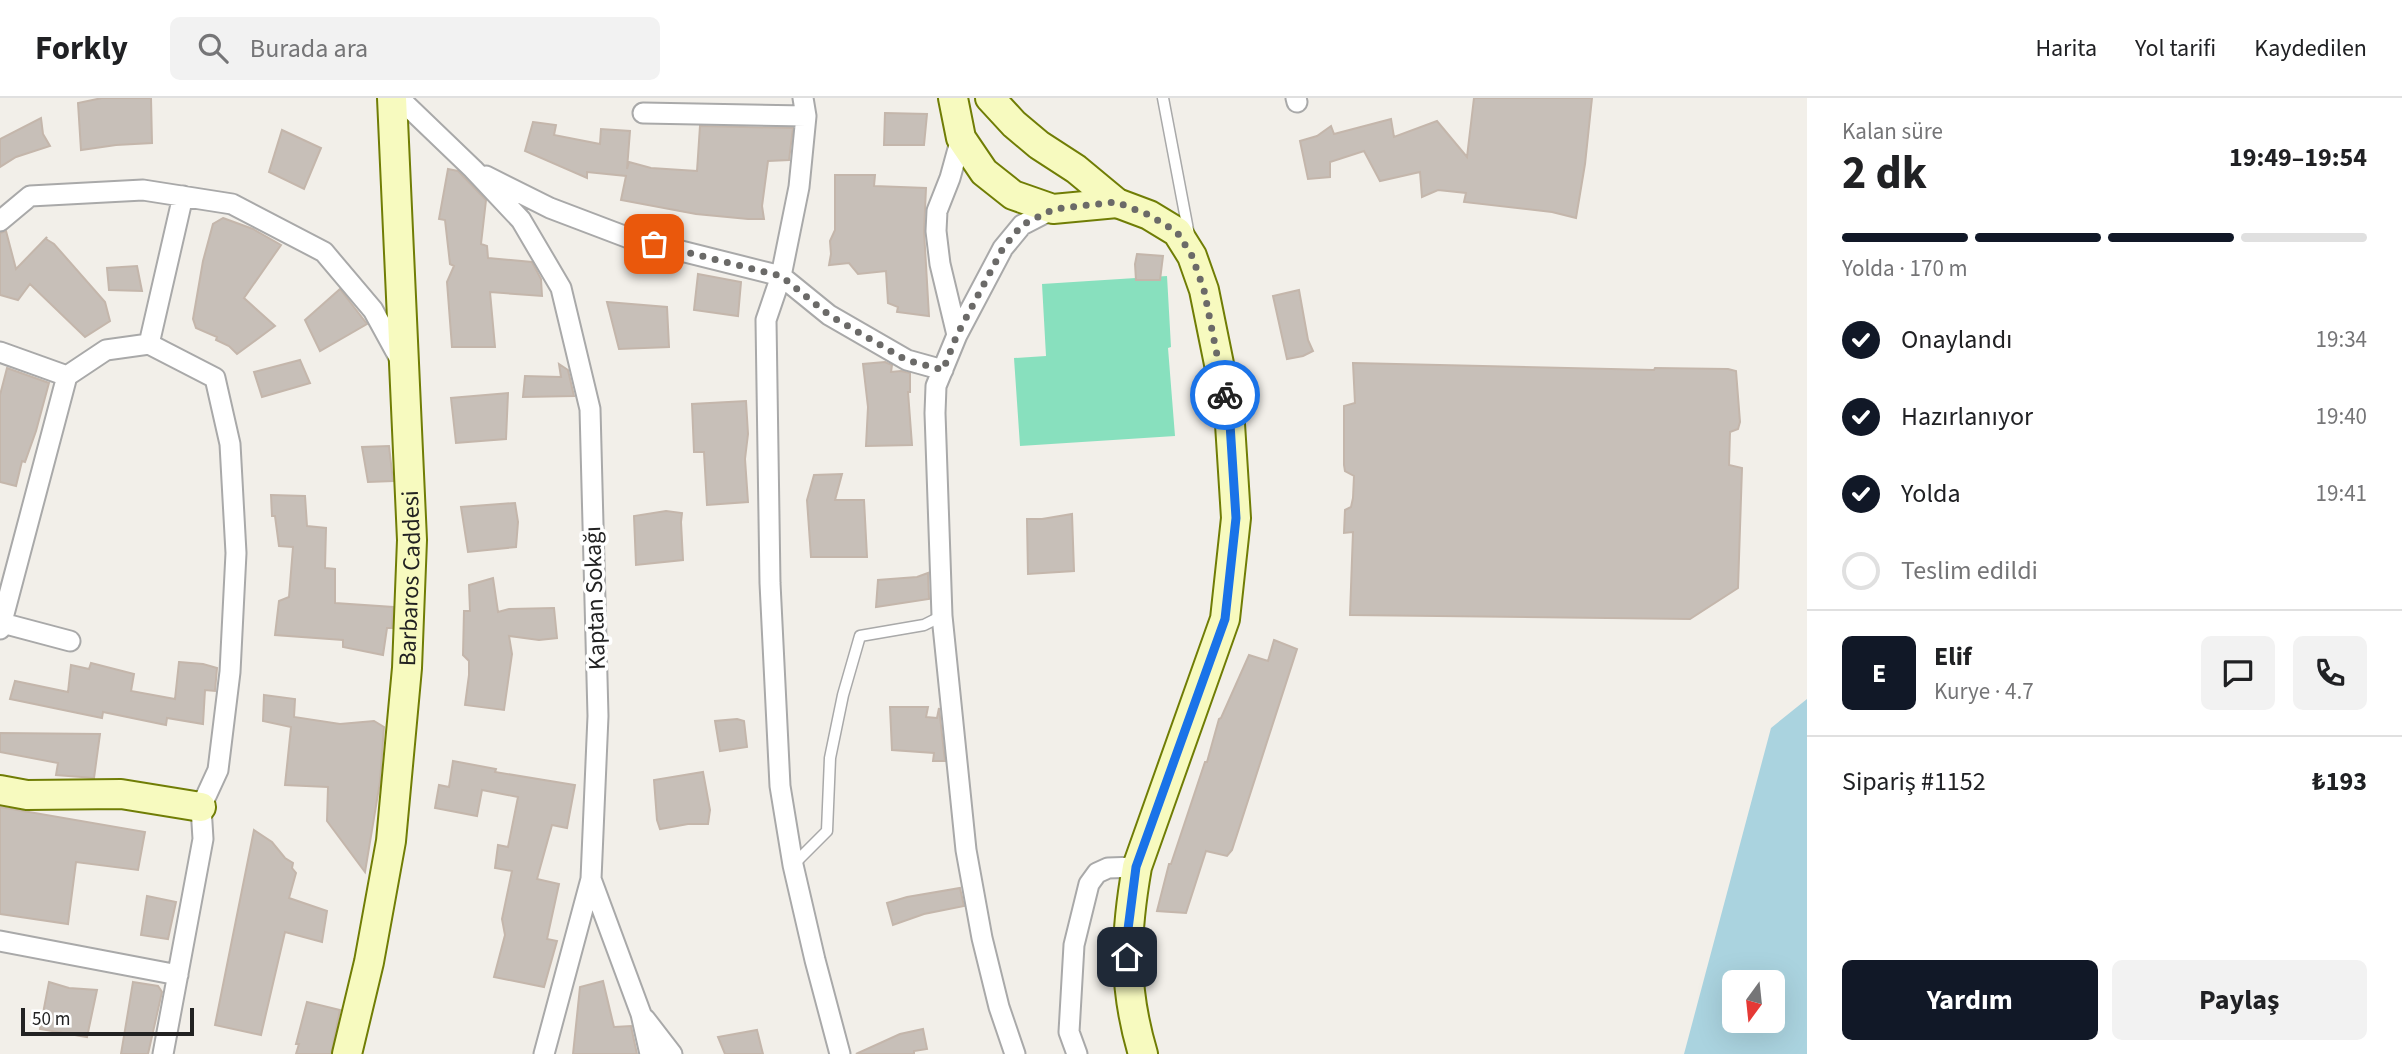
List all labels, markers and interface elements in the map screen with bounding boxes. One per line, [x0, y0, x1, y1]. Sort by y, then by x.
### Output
search box [170, 17, 660, 80]
text: Forkly [35, 25, 128, 72]
icon: search [194, 29, 232, 67]
text: Burada ara [250, 30, 368, 67]
text: Harita [2035, 31, 2097, 66]
text: Yol tarifi [2135, 31, 2216, 66]
text: Kaydedilen [2254, 31, 2367, 66]
text: Kalan süre [1842, 115, 1943, 148]
text: 19:49–19:54 [2229, 139, 2367, 176]
text: 2 dk [1842, 141, 1927, 206]
pin [624, 214, 684, 274]
icon: bag [635, 225, 673, 263]
text: Yolda · 170 m [1842, 252, 1968, 285]
icon: check [1842, 321, 1880, 359]
text: Onaylandı [1901, 321, 2013, 358]
text: 19:34 [2316, 323, 2367, 356]
courier [1190, 360, 1260, 430]
icon: bike [1206, 376, 1244, 414]
icon: check [1842, 398, 1880, 436]
text: Hazırlanıyor [1901, 398, 2033, 435]
text: 19:40 [2316, 400, 2367, 433]
icon: check [1842, 475, 1880, 513]
text: Yolda [1901, 475, 1961, 512]
text: 19:41 [2316, 477, 2367, 510]
street label: Barbaros Caddesi [390, 490, 430, 667]
street label: Kaptan Sokağı [575, 525, 615, 671]
text: Teslim edildi [1901, 552, 2038, 589]
button: chat [2201, 636, 2275, 710]
button: phone [2293, 636, 2367, 710]
text: Elif [1934, 638, 1972, 675]
text: E [1872, 655, 1886, 692]
text: Kurye · 4.7 [1934, 675, 2034, 708]
text: Sipariş #1152 [1842, 763, 1986, 800]
text: ₺193 [2312, 763, 2367, 800]
pin [1097, 927, 1157, 987]
icon: home [1108, 938, 1146, 976]
button: Yardım [1842, 960, 2098, 1040]
button: Paylaş [2112, 960, 2367, 1040]
north arrow [1722, 970, 1785, 1032]
map controls [1722, 970, 1785, 1033]
scale bar [21, 1005, 194, 1037]
text: 50 m [32, 1006, 70, 1033]

